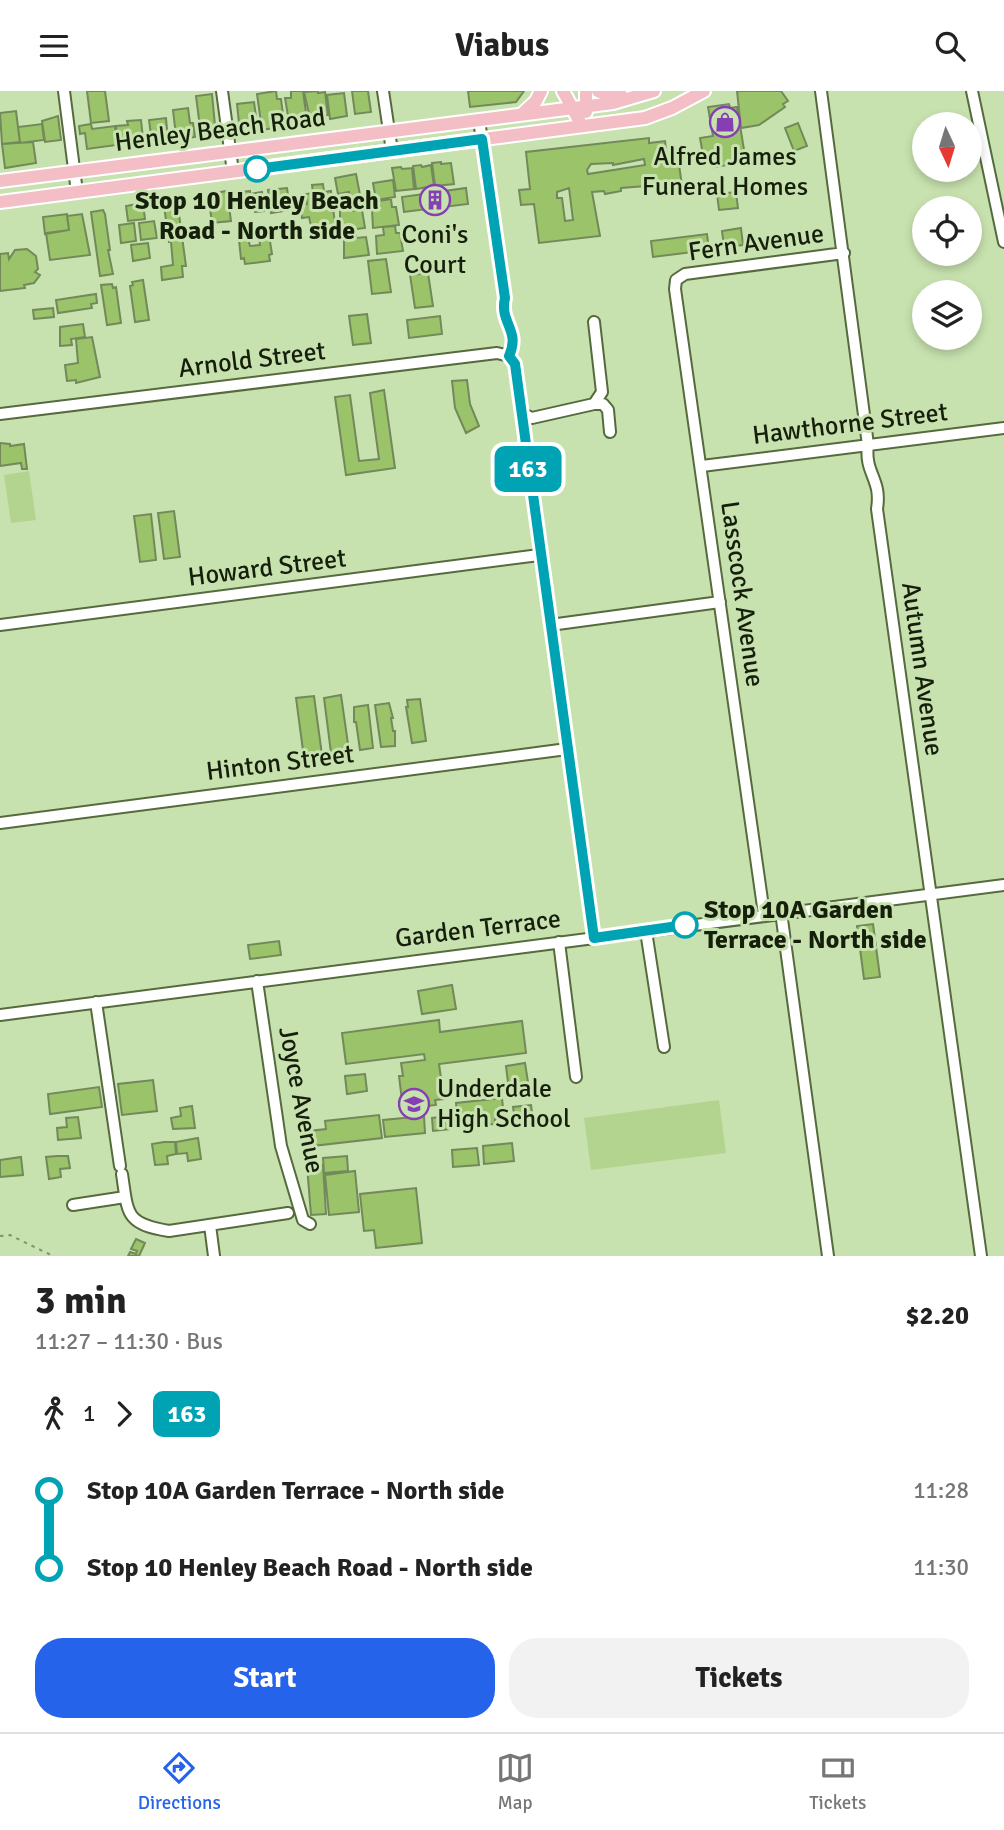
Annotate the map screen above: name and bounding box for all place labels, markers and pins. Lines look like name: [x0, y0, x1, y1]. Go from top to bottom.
shop icon: Alfred James Funeral Homes: [708, 105, 742, 139]
place label: Alfred James Funeral Homes: [642, 141, 808, 203]
marker: Stop 10 Henley Beach Road - North side: [244, 156, 270, 182]
building icon: Coni's Court: [418, 183, 452, 217]
place label: Stop 10 Henley Beach Road - North side: [135, 185, 379, 247]
place label: Coni's Court: [402, 219, 468, 281]
place label: Stop 10A Garden Terrace - North side: [704, 894, 927, 956]
marker: Stop 10A Garden Terrace - North side: [672, 912, 698, 938]
place label: Underdale High School: [437, 1073, 571, 1135]
school or university icon: Underdale High School: [397, 1087, 431, 1121]

